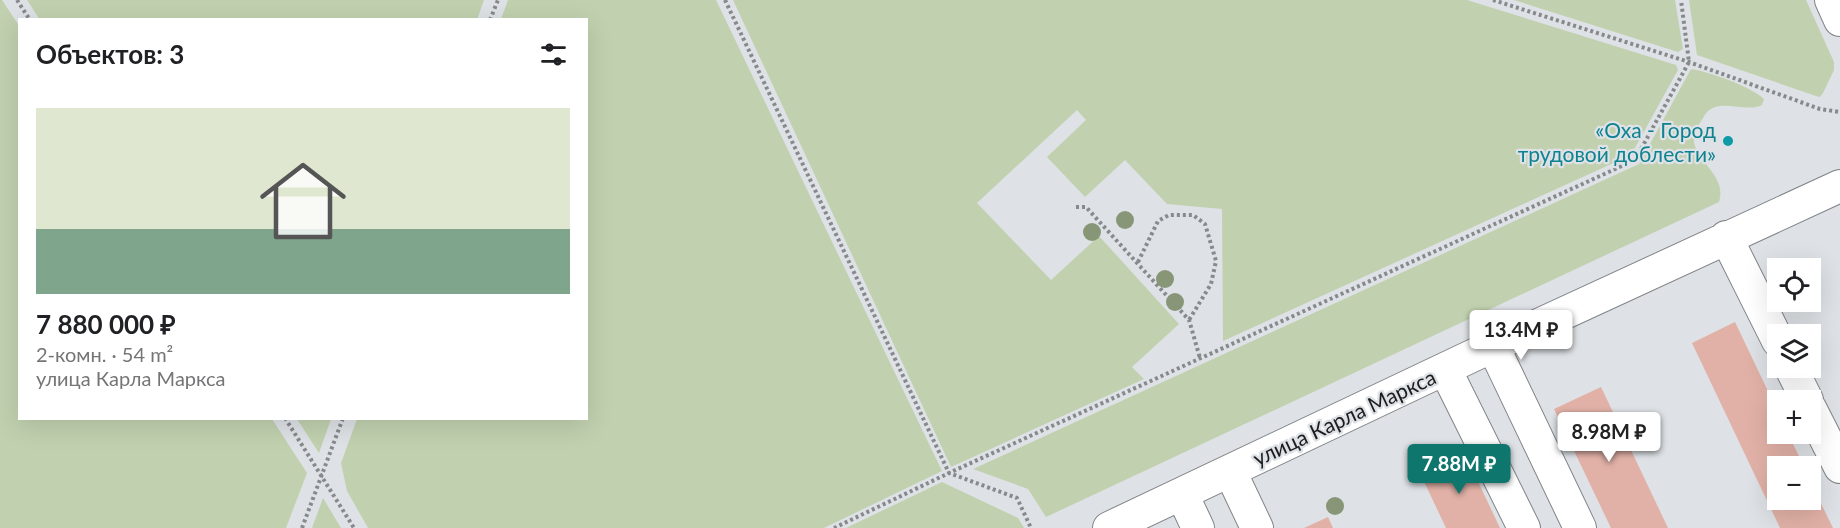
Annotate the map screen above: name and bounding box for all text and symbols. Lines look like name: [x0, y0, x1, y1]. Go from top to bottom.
text: Объектов: 3: [36, 38, 184, 70]
icon: filters: [537, 38, 570, 71]
place label: «Оха - Город трудовой доблести»: [1518, 117, 1716, 166]
marker: «Оха - Город трудовой доблести»: [1721, 134, 1735, 148]
icon: home: [249, 147, 357, 255]
map controls: [1767, 258, 1821, 510]
button: locate: [1767, 258, 1821, 312]
text: 7 880 000 ₽: [36, 308, 176, 340]
pin: 13.4M ₽: [1466, 310, 1576, 361]
text: 13.4M ₽: [1484, 317, 1558, 341]
button: layers: [1767, 324, 1821, 378]
text: 2-комн. · 54 m²: [36, 342, 173, 366]
street label: улица Карла Маркса: [1249, 364, 1439, 470]
text: улица Карла Маркса: [36, 366, 225, 390]
button: +: [1767, 390, 1821, 444]
pin: 8.98M ₽: [1554, 412, 1664, 463]
text: 8.98M ₽: [1572, 419, 1646, 443]
pin: 7.88M ₽: [1404, 444, 1514, 495]
text: 7.88M ₽: [1422, 451, 1496, 475]
button: −: [1767, 456, 1821, 510]

